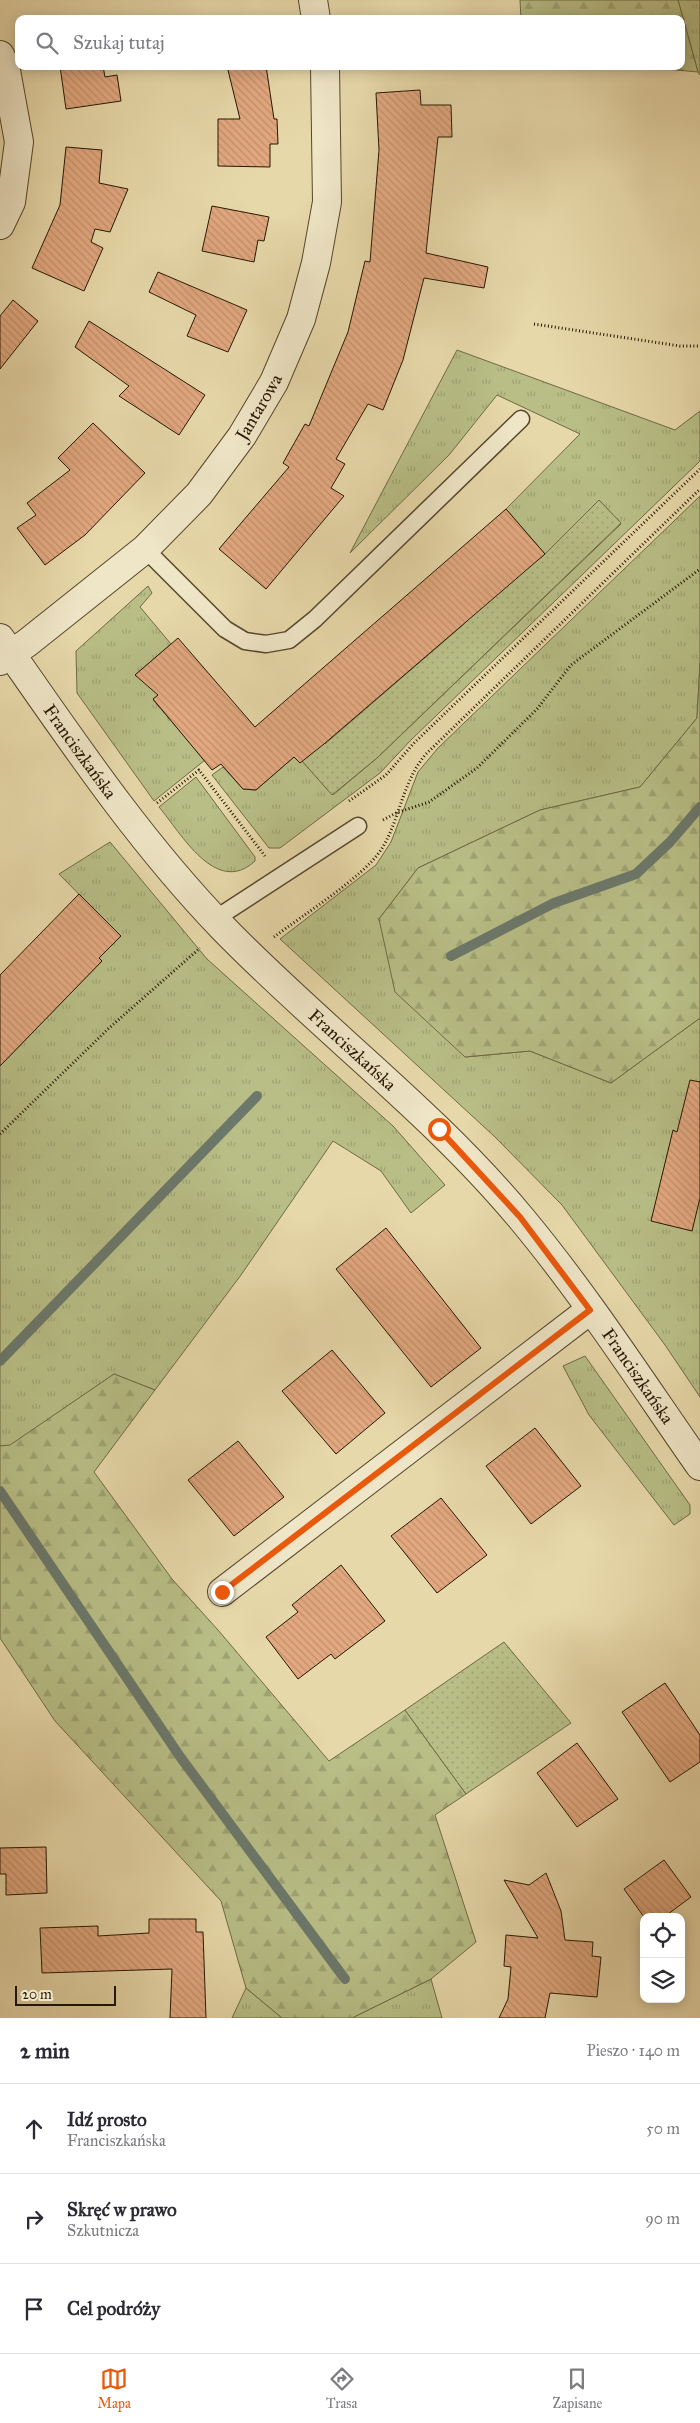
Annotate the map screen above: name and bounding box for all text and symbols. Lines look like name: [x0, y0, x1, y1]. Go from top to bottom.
search box: [15, 15, 685, 70]
icon: search: [33, 29, 61, 57]
text: Szukaj tutaj: [73, 31, 165, 54]
street label: Jantarowa: [230, 371, 287, 447]
street label: Franciszkańska: [39, 700, 122, 804]
street label: Franciszkańska: [304, 1004, 401, 1096]
route start: [428, 1118, 451, 1141]
street label: Franciszkańska: [597, 1324, 679, 1429]
route end: [211, 1581, 234, 1604]
map controls: [640, 1913, 685, 2003]
button: locate: [640, 1913, 685, 1958]
button: layers: [640, 1958, 685, 2003]
scale bar: [15, 1983, 116, 2006]
text: 20 m: [22, 1986, 52, 2003]
text: 2 min: [20, 2038, 70, 2064]
text: Pieszo · 140 m: [587, 2041, 680, 2060]
text: Idź prosto: [67, 2108, 147, 2131]
icon: ahead: [20, 2115, 48, 2143]
text: 50 m: [646, 2119, 680, 2138]
text: Franciszkańska: [67, 2131, 166, 2150]
text: Skręć w prawo: [67, 2198, 177, 2221]
icon: right: [20, 2205, 48, 2233]
text: 90 m: [645, 2209, 680, 2228]
text: Szkutnicza: [67, 2221, 139, 2240]
icon: arrive: [20, 2295, 48, 2323]
text: Cel podróży: [67, 2297, 160, 2320]
tab: Mapa: [98, 2365, 131, 2412]
tab: Trasa: [326, 2365, 357, 2412]
tab: Zapisane: [552, 2365, 602, 2412]

